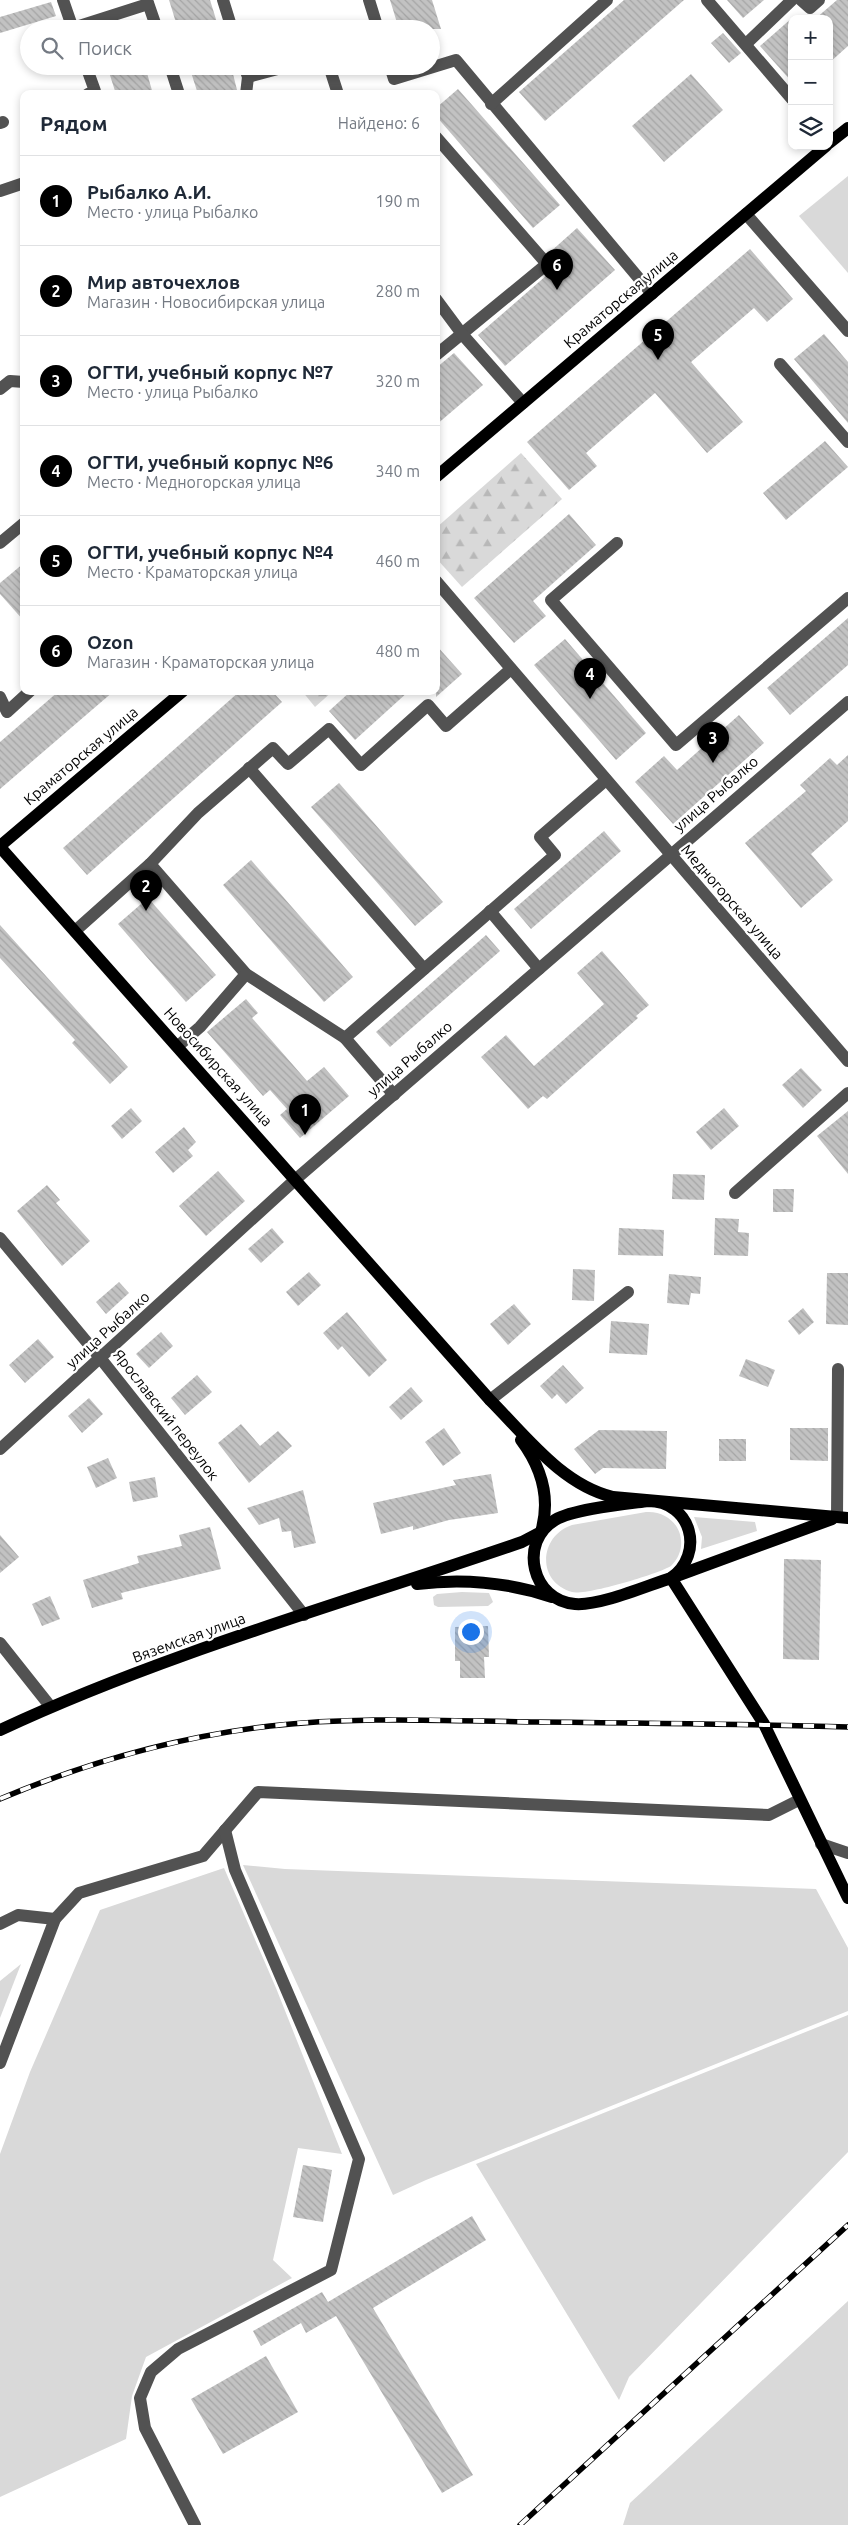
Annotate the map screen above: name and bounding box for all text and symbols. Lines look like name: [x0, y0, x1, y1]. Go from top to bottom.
map controls: [788, 15, 833, 150]
button: +: [788, 15, 833, 60]
search box: [20, 20, 440, 75]
icon: search: [38, 34, 66, 62]
text: Поиск: [78, 37, 132, 59]
button: −: [788, 60, 833, 105]
button: layers: [788, 105, 833, 150]
text: Рядом: [40, 111, 108, 135]
text: Найдено: 6: [338, 114, 420, 132]
text: Рыбалко А.И.: [87, 181, 211, 203]
text: 1: [51, 192, 61, 210]
text: 190 m: [375, 192, 420, 210]
text: Место · улица Рыбалко: [87, 203, 258, 221]
street label: Краматорская улица: [560, 246, 681, 351]
pin: 6: [541, 249, 573, 290]
text: Мир авточехлов: [87, 271, 240, 293]
text: 2: [51, 282, 61, 300]
text: 280 m: [375, 282, 420, 300]
text: Магазин · Новосибирская улица: [87, 293, 325, 311]
pin: 5: [642, 319, 674, 360]
text: ОГТИ, учебный корпус №7: [87, 361, 334, 383]
text: 3: [51, 372, 61, 390]
text: 320 m: [375, 372, 420, 390]
text: Место · улица Рыбалко: [87, 383, 258, 401]
text: ОГТИ, учебный корпус №6: [87, 451, 334, 473]
text: 4: [51, 462, 61, 480]
text: 340 m: [375, 462, 420, 480]
text: Место · Медногорская улица: [87, 473, 301, 491]
text: ОГТИ, учебный корпус №4: [87, 541, 334, 563]
text: 5: [51, 552, 61, 570]
text: 460 m: [375, 552, 420, 570]
text: Место · Краматорская улица: [87, 563, 298, 581]
text: Ozon: [87, 631, 134, 653]
text: 6: [51, 642, 61, 660]
text: 480 m: [375, 642, 420, 660]
text: Магазин · Краматорская улица: [87, 653, 315, 671]
pin: 4: [574, 658, 606, 699]
street label: Краматорская улица: [20, 703, 141, 808]
pin: 3: [697, 722, 729, 763]
street label: улица Рыбалко: [670, 752, 761, 835]
street label: Медногорская улица: [678, 841, 787, 962]
pin: 2: [130, 870, 162, 911]
street label: Новосибирская улица: [161, 1004, 276, 1129]
street label: улица Рыбалко: [364, 1017, 455, 1100]
pin: 1: [289, 1094, 321, 1135]
street label: улица Рыбалко: [63, 1288, 153, 1371]
street label: Ярославский переулок: [110, 1346, 223, 1484]
street label: Вяземская улица: [130, 1609, 248, 1666]
your location: [458, 1619, 484, 1645]

